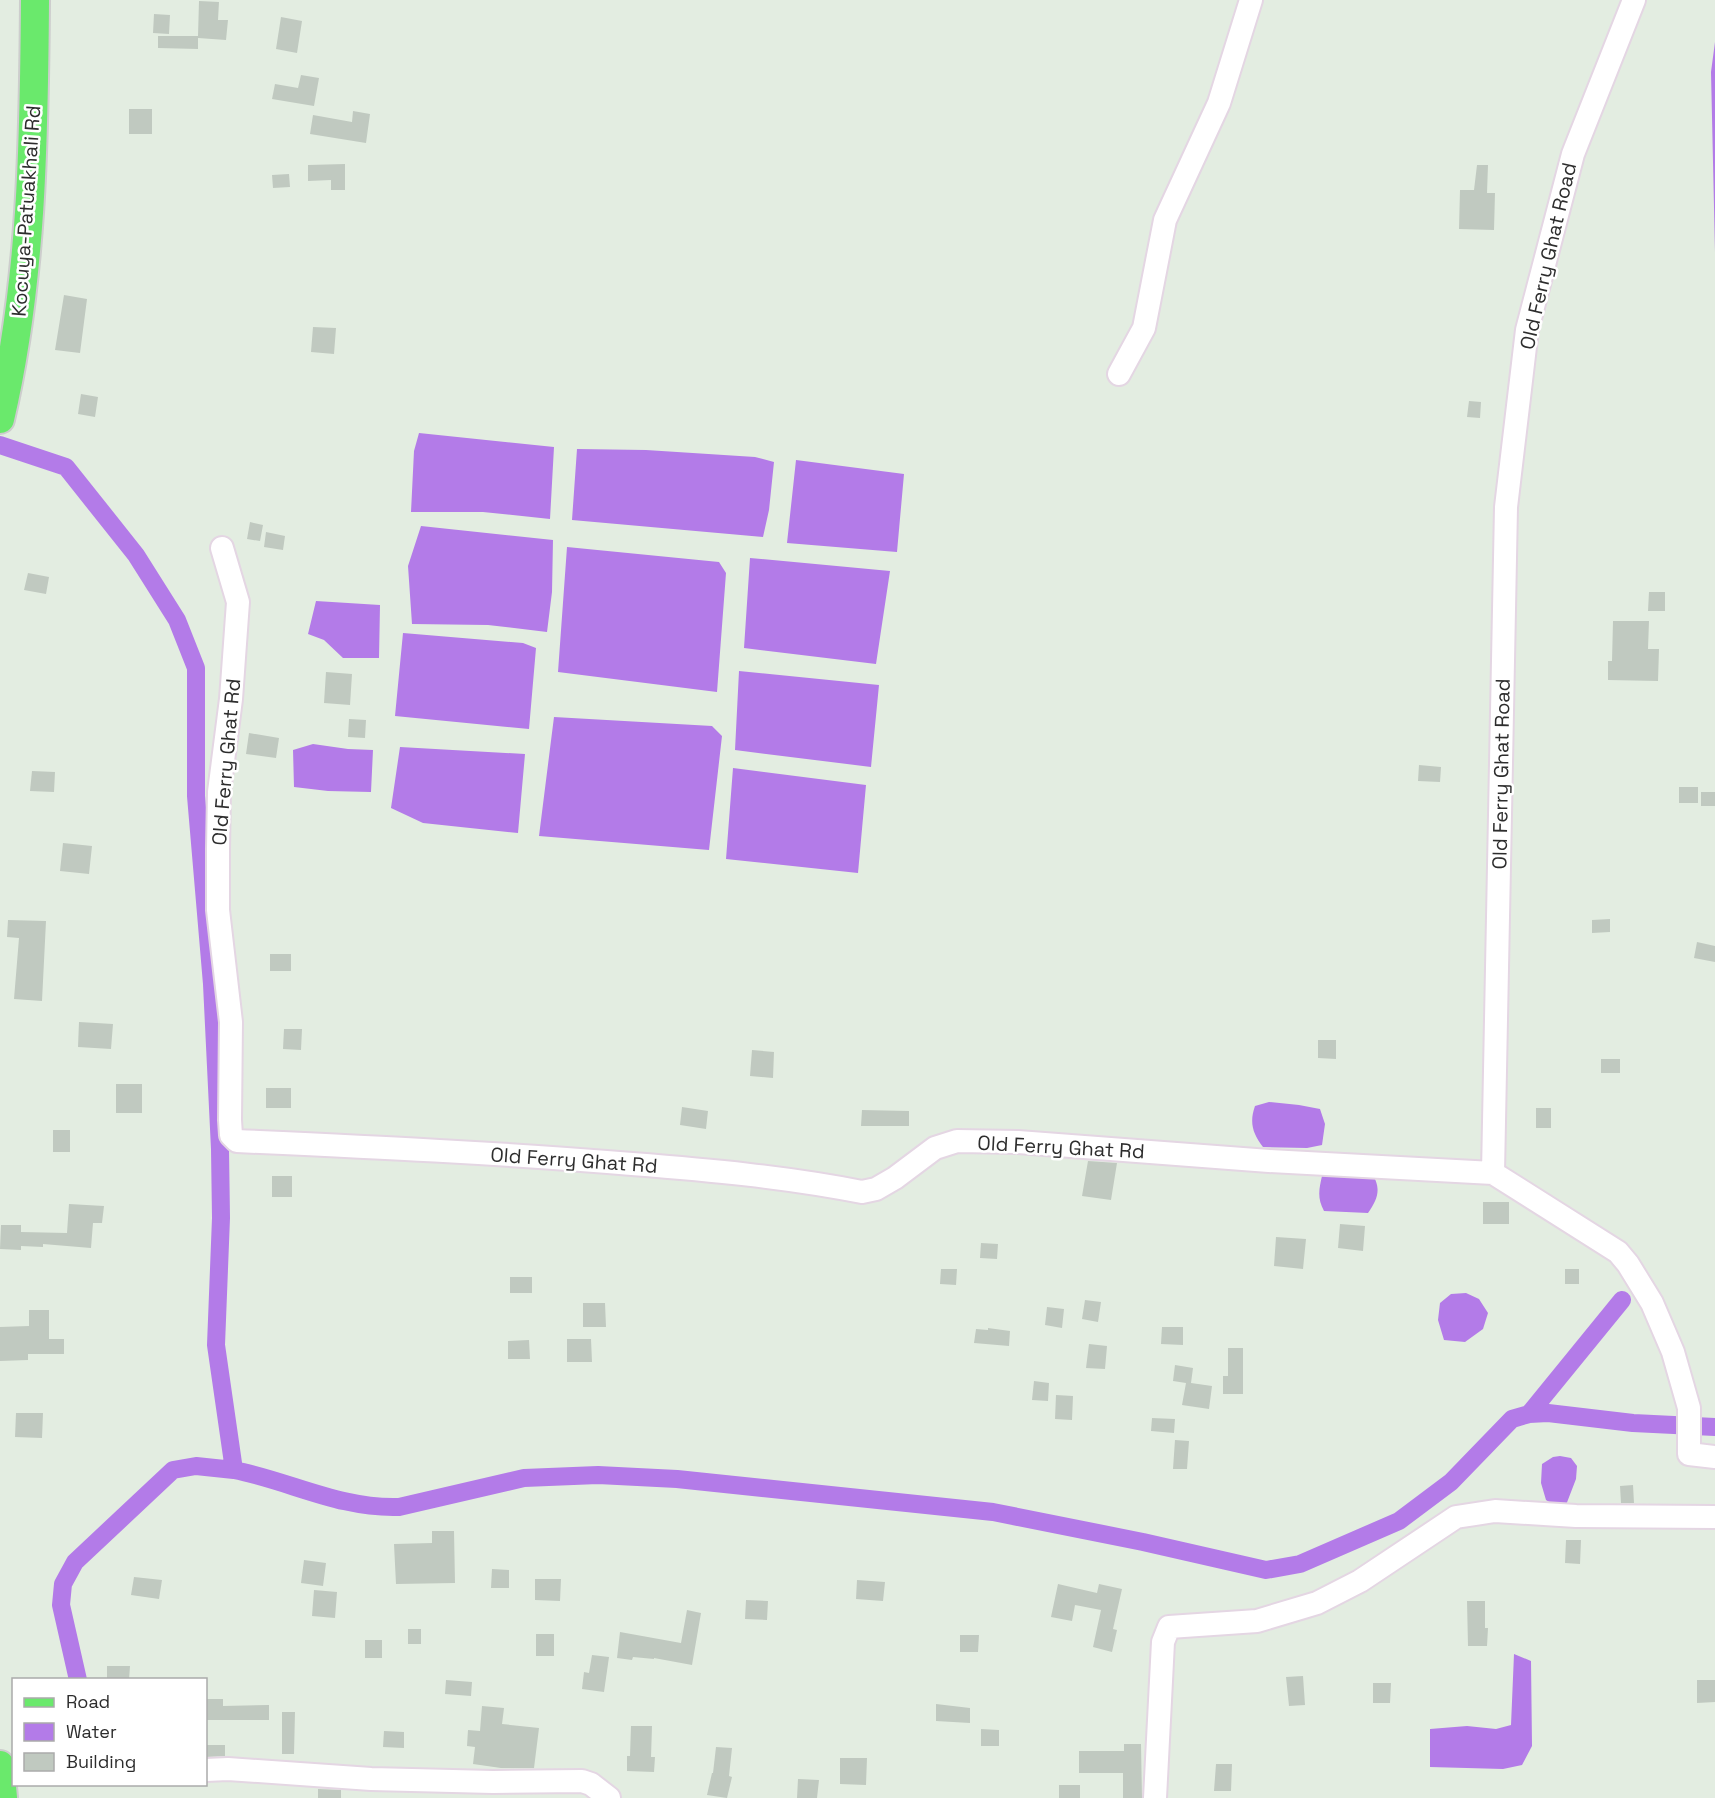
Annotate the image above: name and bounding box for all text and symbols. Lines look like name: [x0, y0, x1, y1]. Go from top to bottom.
street label: Kocuya-Patuakhali Rd: [6, 105, 46, 317]
street label: Old Ferry Ghat Road: [1514, 160, 1582, 352]
street label: Old Ferry Ghat Rd: [206, 677, 246, 847]
street label: Old Ferry Ghat Road: [1486, 678, 1516, 870]
street label: Old Ferry Ghat Rd: [977, 1130, 1145, 1164]
street label: Old Ferry Ghat Rd: [490, 1141, 658, 1179]
legend: [12, 1678, 207, 1786]
text: Road: [66, 1690, 110, 1713]
text: Water: [66, 1720, 117, 1743]
text: Building: [66, 1750, 136, 1773]

